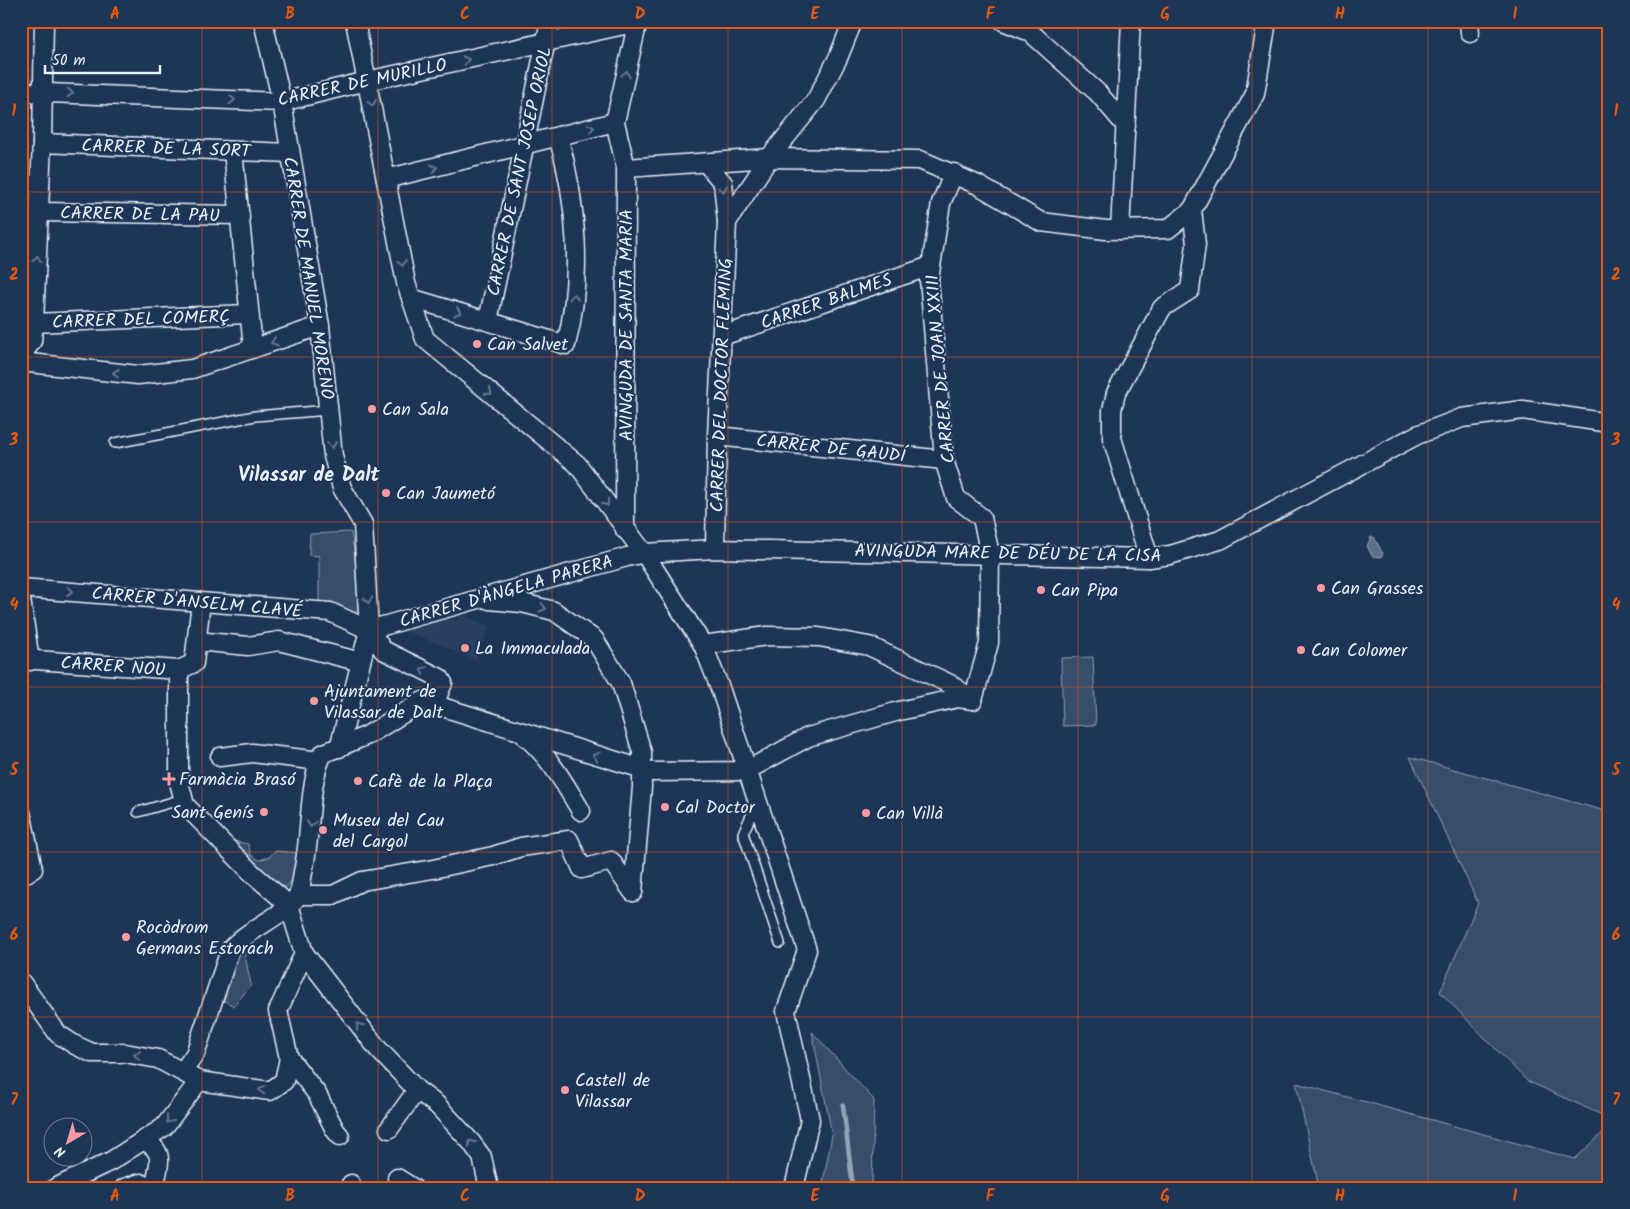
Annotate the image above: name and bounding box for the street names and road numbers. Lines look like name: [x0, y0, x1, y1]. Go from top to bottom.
street label: CARRER DE SANT JOSEP ORIOL: [480, 44, 561, 299]
street label: CARRER DE MURILLO: [275, 51, 450, 116]
street label: CARRER DE LA SORT: [81, 132, 252, 167]
street label: CARRER DE MANUEL MORENO: [274, 155, 341, 402]
street label: CARRER DE LA PAU: [60, 200, 220, 231]
street label: AVINGUDA DE SANTA MARIA: [613, 209, 642, 441]
street label: CARRER DEL DOCTOR FLEMING: [704, 257, 741, 513]
street label: CARRER BALMES: [757, 266, 897, 339]
street label: CARRER DE JOAN XXIII: [919, 273, 964, 464]
street label: CARRER DEL COMERÇ: [52, 303, 231, 338]
street label: CARRER DE GAUDÍ: [755, 427, 909, 472]
street label: AVINGUDA MARE DE DÉU DE LA CISA: [854, 537, 1162, 572]
street label: CARRER D'ÀNGELA PARERA: [396, 548, 617, 637]
street label: CARRER D'ANSELM CLAVÉ: [90, 580, 304, 627]
street label: CARRER NOU: [60, 649, 167, 686]

